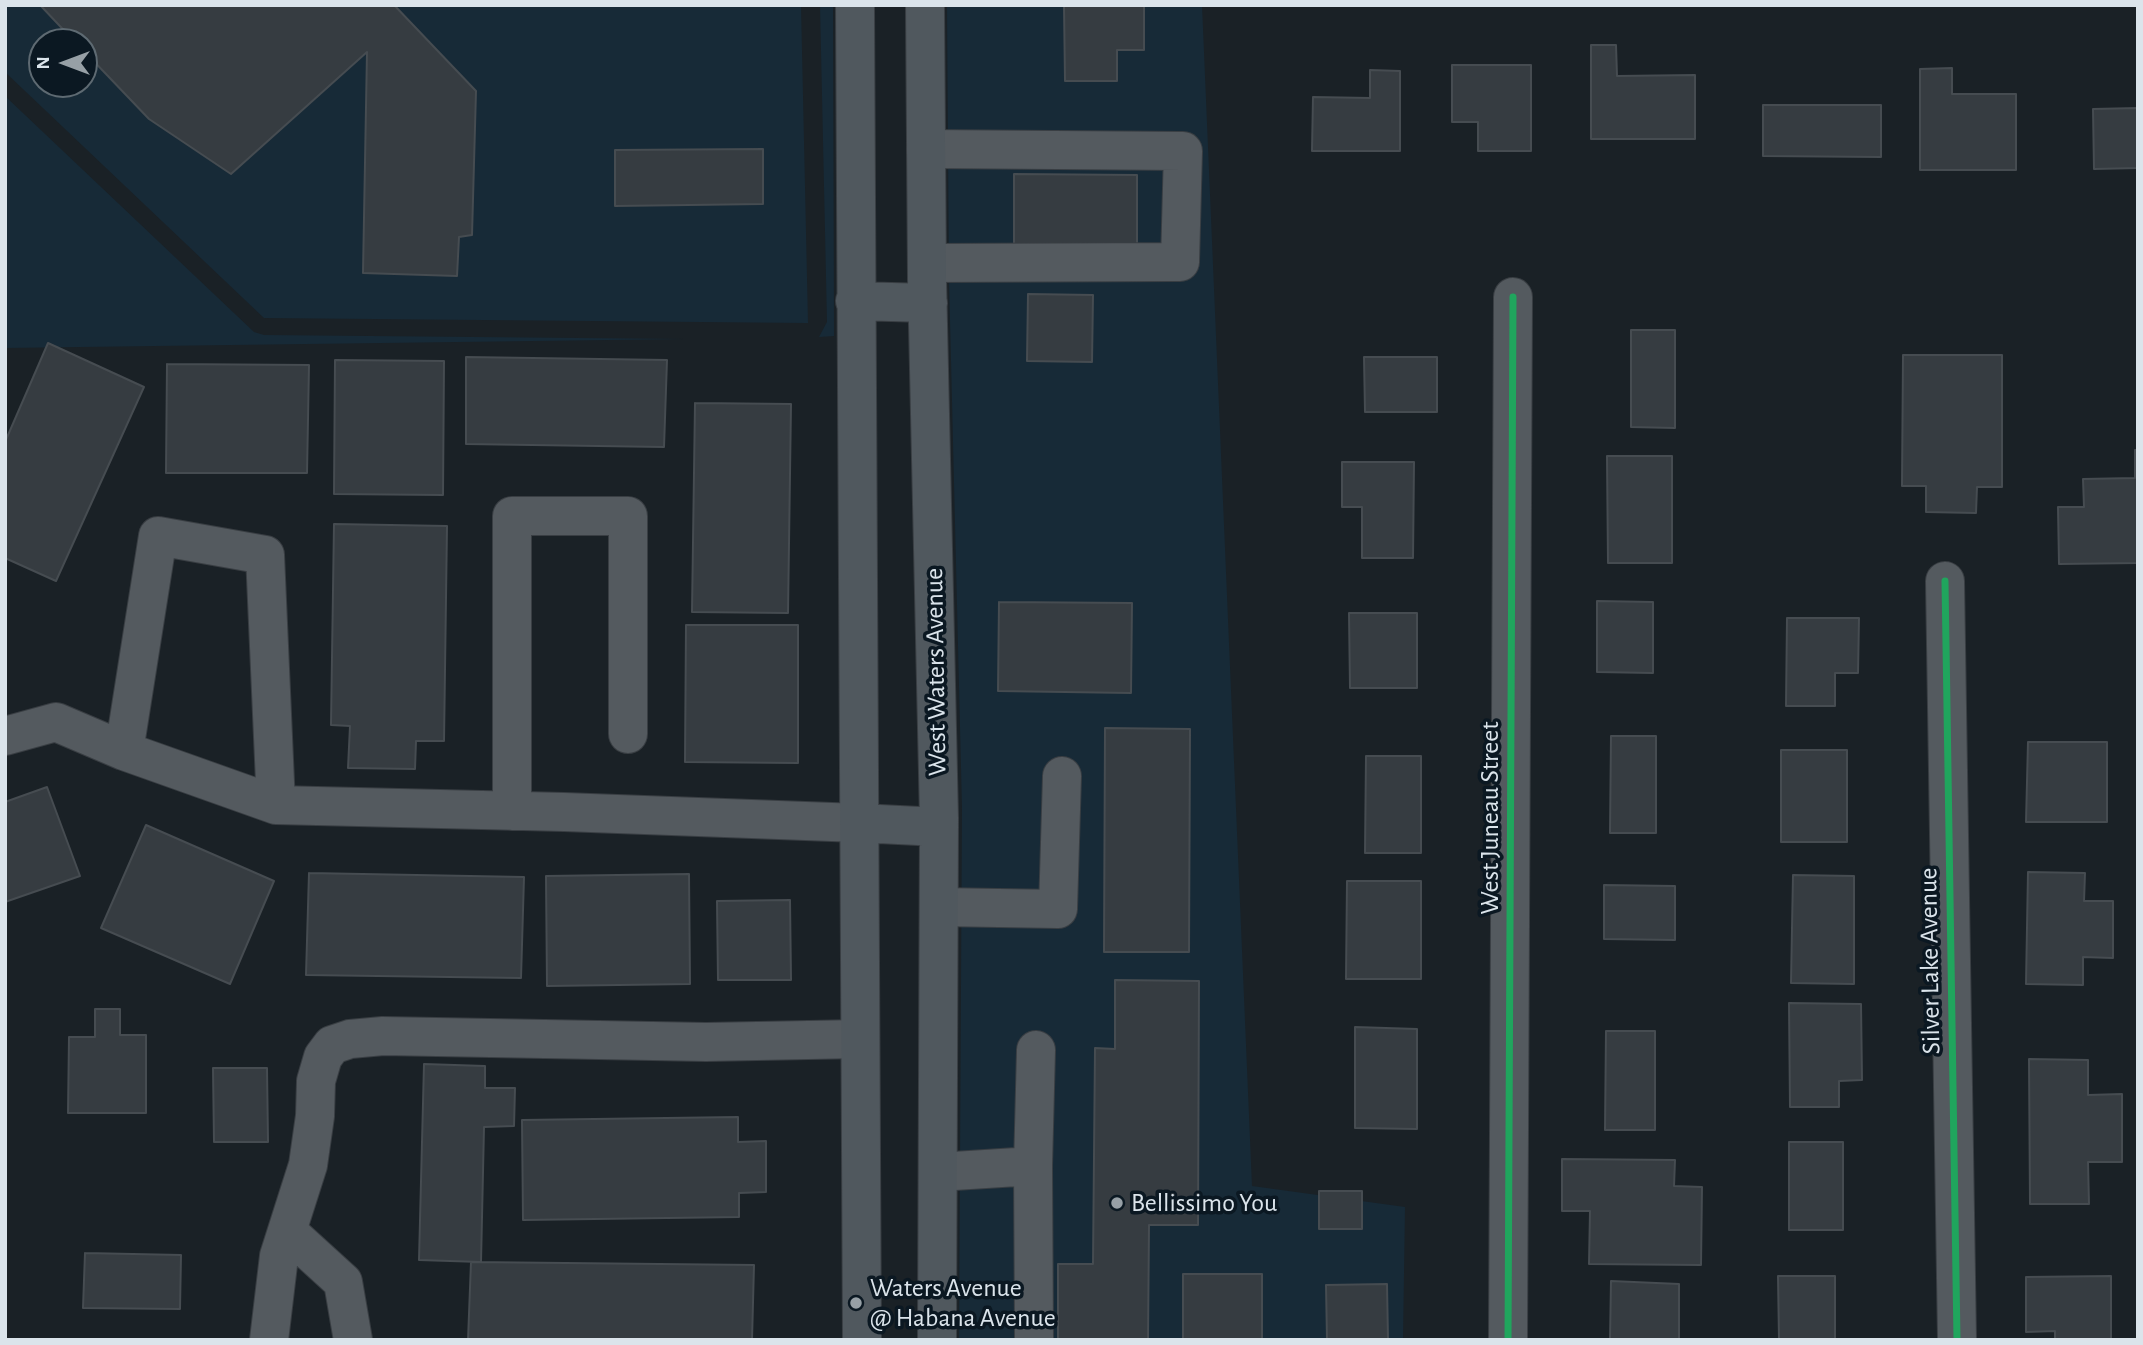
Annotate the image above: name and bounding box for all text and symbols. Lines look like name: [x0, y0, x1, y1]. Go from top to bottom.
north arrow: [28, 28, 98, 98]
text: N: [34, 56, 53, 70]
street label: West Waters Avenue: [919, 568, 953, 776]
street label: West Juneau Street: [1474, 721, 1506, 915]
street label: Silver Lake Avenue: [1913, 867, 1947, 1055]
place label: Bellissimo You: [1131, 1187, 1277, 1219]
marker: Bellissimo You: [1109, 1195, 1125, 1211]
place label: Waters Avenue @ Habana Avenue: [870, 1272, 1056, 1334]
marker: Waters Avenue @ Habana Avenue: [848, 1295, 864, 1311]

